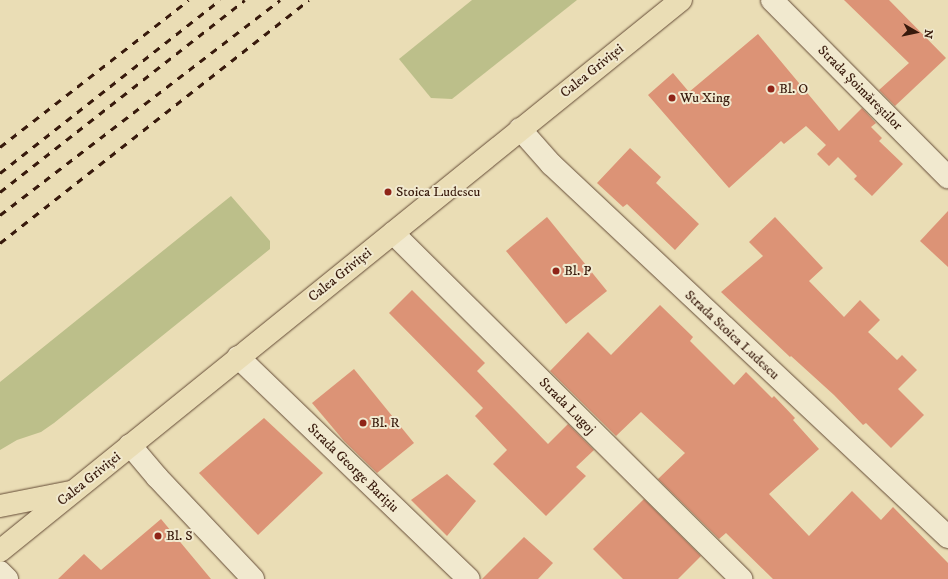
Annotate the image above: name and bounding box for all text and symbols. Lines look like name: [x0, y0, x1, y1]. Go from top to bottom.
north arrow: [896, 12, 936, 52]
text: N: [920, 28, 935, 39]
street label: Calea Griviței: [557, 40, 627, 102]
street label: Strada Șoimăreștilor: [814, 42, 906, 134]
place label: Bl. O: [779, 81, 808, 97]
marker: Bl. O: [766, 84, 776, 94]
place label: Wu Xing: [680, 90, 730, 106]
marker: Wu Xing: [667, 93, 677, 103]
place label: Stoica Ludescu: [396, 184, 480, 200]
marker: Stoica Ludescu: [383, 187, 393, 197]
street label: Calea Griviței: [305, 244, 375, 306]
place label: Bl. P: [564, 263, 591, 279]
marker: Bl. P: [551, 266, 561, 276]
street label: Strada Stoica Ludescu: [681, 287, 783, 383]
street label: Strada Lugoj: [535, 374, 599, 438]
place label: Bl. R: [371, 415, 400, 431]
marker: Bl. R: [358, 418, 368, 428]
street label: Strada George Barițiu: [304, 420, 402, 516]
street label: Calea Griviței: [54, 448, 124, 510]
place label: Bl. S: [166, 528, 193, 544]
marker: Bl. S: [153, 531, 163, 541]

